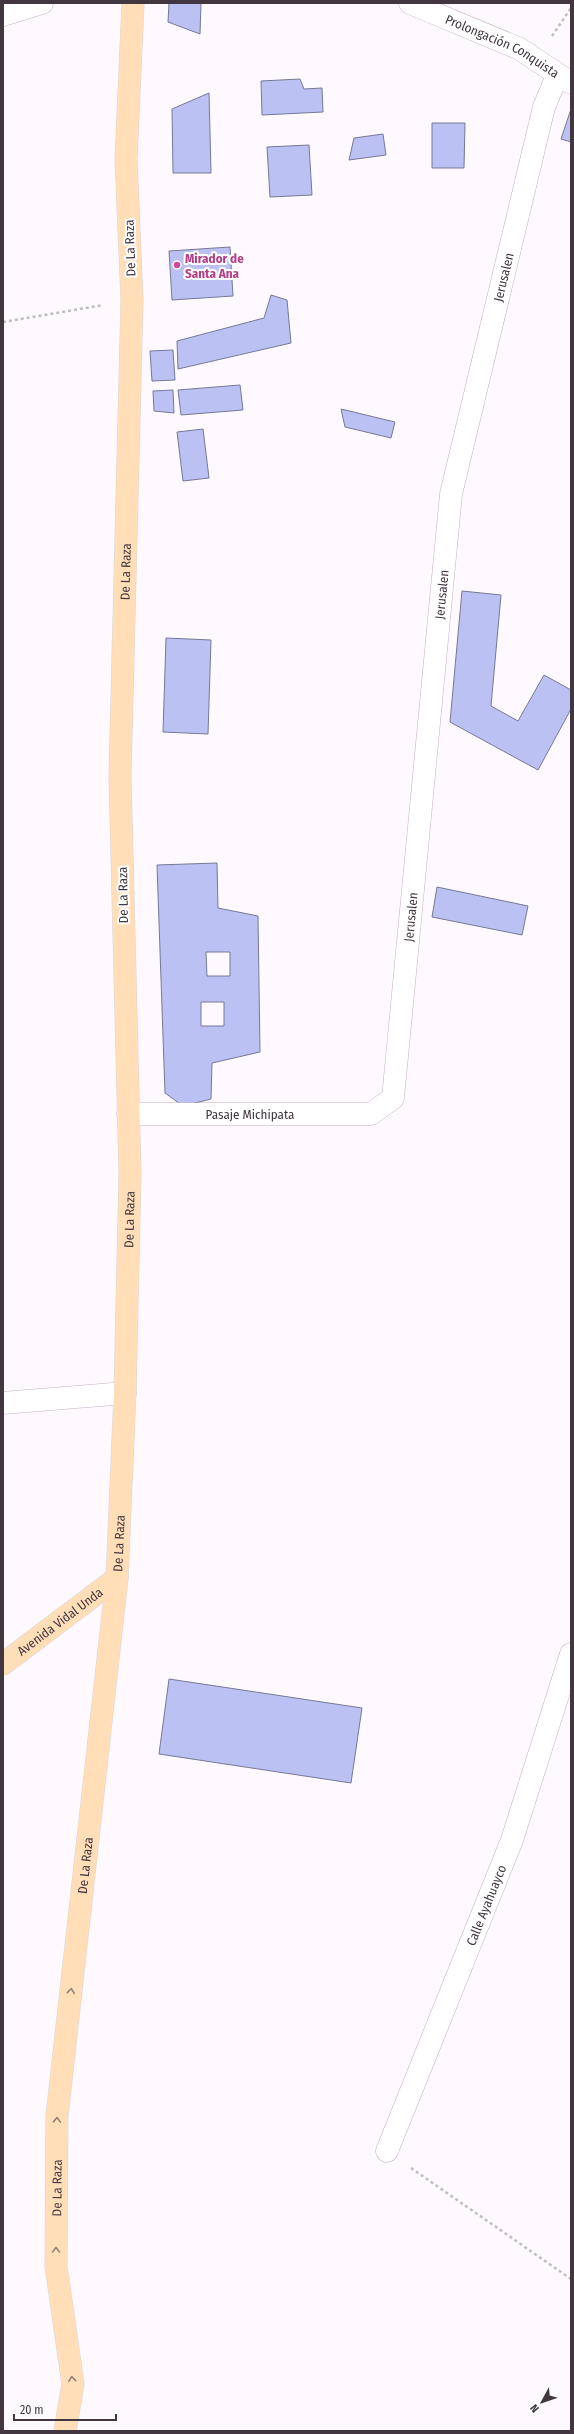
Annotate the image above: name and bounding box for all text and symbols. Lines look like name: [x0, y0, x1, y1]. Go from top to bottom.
street label: Prolongación Conquista: [443, 11, 562, 81]
street label: De La Raza: [122, 219, 138, 277]
place label: Mirador de Santa Ana: [185, 251, 244, 281]
street label: Jerusalen: [490, 251, 516, 303]
marker: Mirador de Santa Ana: [172, 260, 182, 270]
street label: De La Raza: [117, 543, 133, 600]
street label: Jerusalen: [432, 569, 451, 620]
street label: De La Raza: [115, 866, 131, 924]
street label: Jerusalen: [401, 892, 420, 943]
street label: Pasaje Michipata: [206, 1107, 294, 1122]
street label: De La Raza: [121, 1191, 137, 1248]
street label: De La Raza: [110, 1515, 127, 1572]
street label: Avenida Vidal Unda: [14, 1584, 105, 1658]
street label: De La Raza: [74, 1836, 96, 1895]
street label: Calle Ayahuayco: [463, 1862, 509, 1948]
one-way arrow: [66, 1987, 75, 1994]
one-way arrow: [53, 2117, 61, 2123]
street label: De La Raza: [49, 2159, 64, 2216]
one-way arrow: [52, 2247, 60, 2253]
one-way arrow: [67, 2376, 76, 2382]
north arrow: [522, 2382, 562, 2422]
scale bar: [14, 2396, 116, 2422]
text: N: [528, 2401, 542, 2415]
text: 20 m: [20, 2403, 44, 2417]

